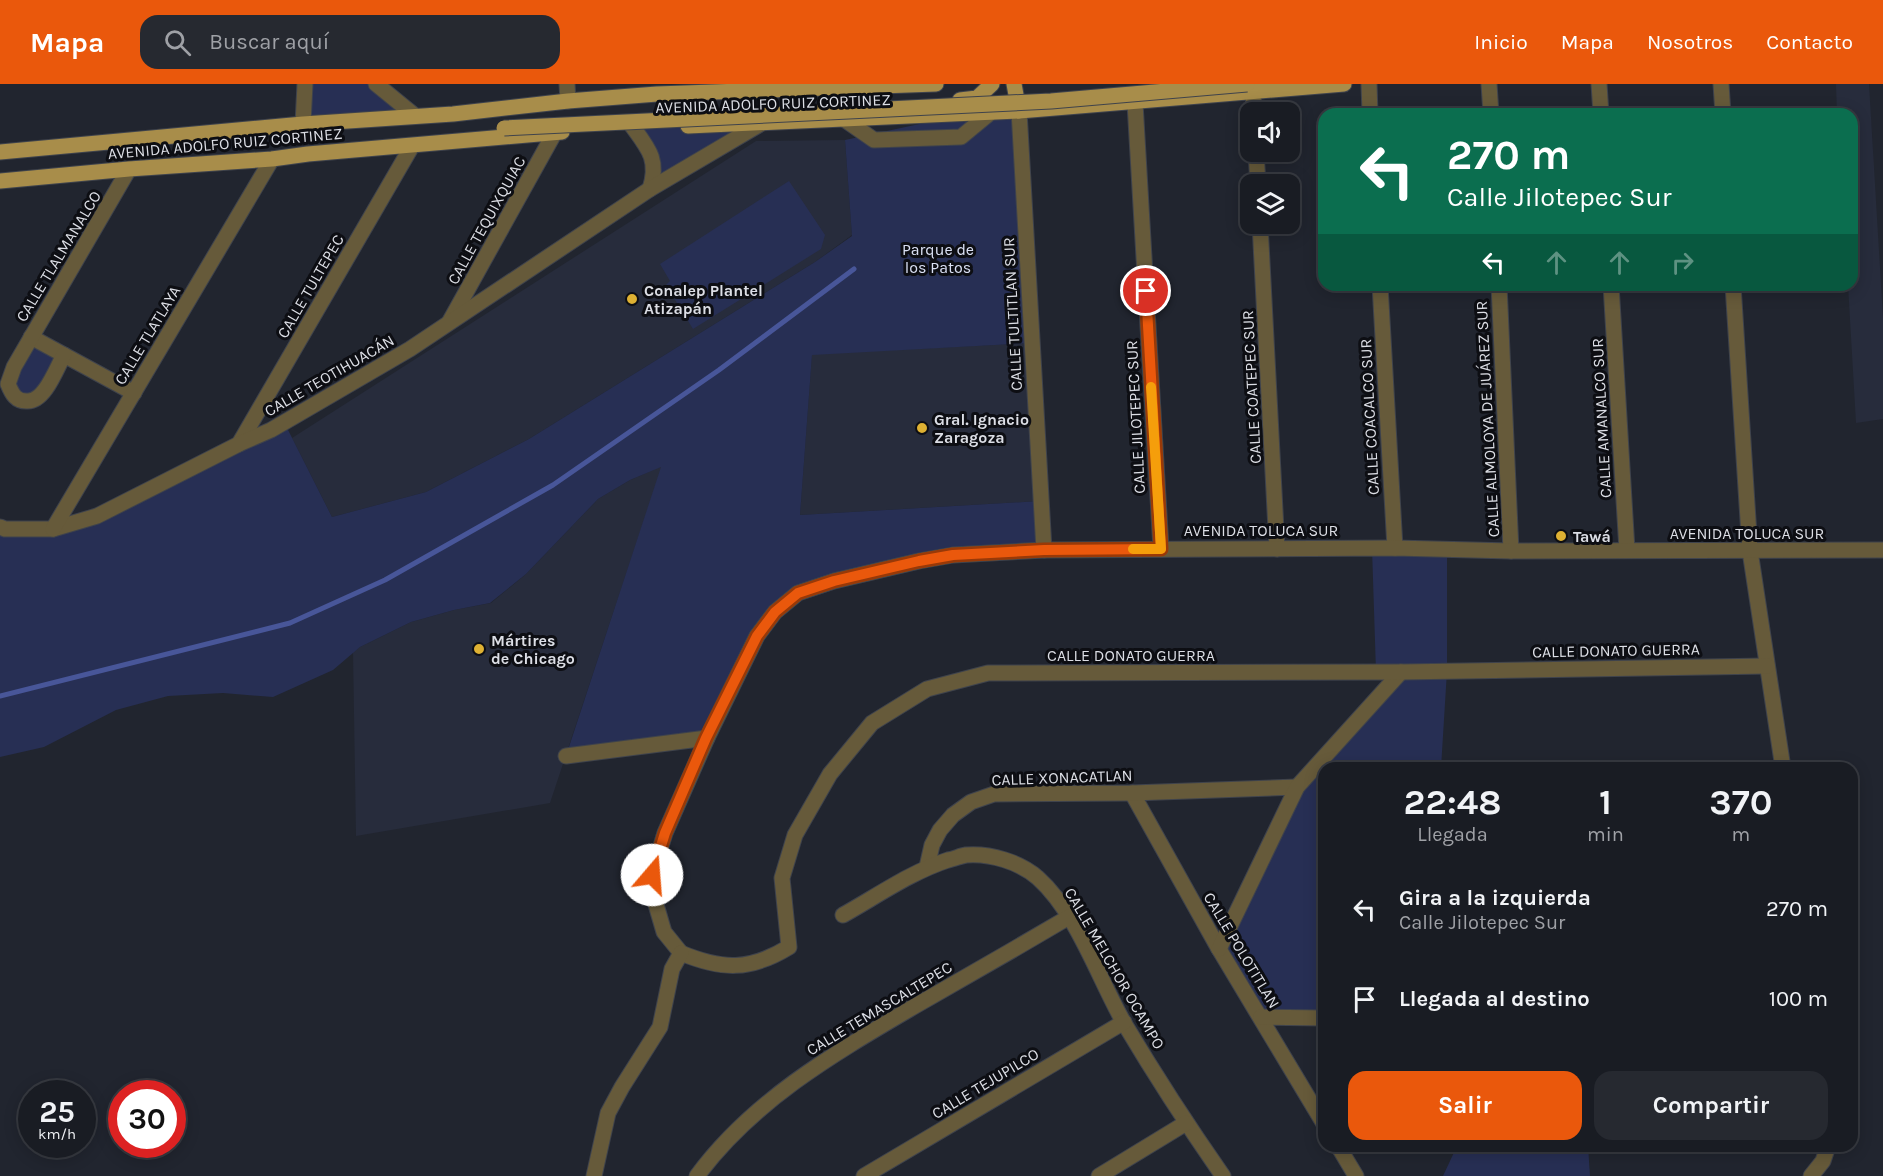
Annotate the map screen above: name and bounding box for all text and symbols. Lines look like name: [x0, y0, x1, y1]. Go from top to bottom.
search box: [140, 15, 560, 69]
text: Mapa: [30, 26, 104, 59]
icon: search: [161, 26, 194, 59]
text: Buscar aquí: [209, 29, 329, 55]
text: Inicio: [1474, 30, 1528, 54]
text: Mapa: [1561, 30, 1614, 54]
text: Nosotros: [1647, 30, 1733, 54]
text: Contacto: [1766, 30, 1853, 54]
street label: AVENIDA ADOLFO RUIZ CORTINEZ: [655, 90, 891, 117]
map controls: [1240, 102, 1300, 234]
button: sound: [1240, 102, 1300, 162]
street label: AVENIDA ADOLFO RUIZ CORTINEZ: [107, 124, 343, 163]
text: 270 m: [1447, 130, 1570, 180]
icon: left: [1348, 132, 1426, 210]
street label: CALLE TEQUIXQUIAC: [443, 153, 530, 288]
button: layers: [1240, 174, 1300, 234]
text: Calle Jilotepec Sur: [1447, 181, 1672, 213]
street label: CALLE TLALMANALCO: [12, 187, 105, 325]
street label: CALLE TULTEPEC: [273, 231, 348, 341]
street label: CALLE TULTITLAN SUR: [999, 237, 1026, 391]
park label: Parque de los Patos: [902, 240, 974, 277]
icon: left: [1477, 246, 1510, 279]
icon: ahead: [1540, 246, 1573, 279]
icon: ahead: [1603, 246, 1636, 279]
icon: right: [1666, 246, 1699, 279]
pin: [1120, 265, 1171, 316]
icon: arrive: [1129, 274, 1162, 307]
place label: Conalep Plantel Atizapán: [644, 281, 763, 318]
street label: CALLE TLATLAYA: [110, 282, 184, 388]
marker: Conalep Plantel Atizapán: [625, 292, 639, 306]
street label: CALLE ALMOLOYA DE JUÁREZ SUR: [1472, 300, 1503, 538]
street label: CALLE COATEPEC SUR: [1238, 310, 1265, 464]
street label: CALLE TEOTIHUACÁN: [261, 330, 398, 420]
street label: CALLE COACALCO SUR: [1356, 338, 1383, 496]
street label: CALLE AMANALCO SUR: [1588, 338, 1615, 498]
street label: CALLE JILOTEPEC SUR: [1122, 340, 1149, 494]
place label: Gral. Ignacio Zaragoza: [934, 410, 1029, 447]
marker: Gral. Ignacio Zaragoza: [915, 421, 929, 435]
street label: AVENIDA TOLUCA SUR: [1184, 521, 1338, 540]
street label: AVENIDA TOLUCA SUR: [1670, 524, 1824, 543]
place label: Tawá: [1573, 527, 1611, 546]
marker: Tawá: [1554, 529, 1568, 543]
place label: Mártires de Chicago: [491, 631, 575, 668]
street label: CALLE DONATO GUERRA: [1532, 640, 1700, 661]
marker: Mártires de Chicago: [472, 642, 486, 656]
street label: CALLE DONATO GUERRA: [1047, 646, 1215, 665]
street label: CALLE XONACATLAN: [991, 766, 1133, 789]
text: 22:48: [1404, 781, 1502, 823]
text: 1: [1599, 781, 1612, 823]
text: 370: [1709, 781, 1772, 823]
text: Llegada: [1417, 823, 1488, 846]
text: min: [1587, 823, 1624, 846]
text: m: [1732, 823, 1750, 846]
position arrow: [620, 843, 684, 907]
street label: CALLE MELCHOR OCAMPO: [1061, 884, 1169, 1052]
text: Gira a la izquierda: [1399, 885, 1591, 911]
street label: CALLE POLOTITLAN: [1199, 889, 1284, 1012]
icon: left: [1348, 893, 1381, 926]
text: 270 m: [1766, 896, 1828, 922]
text: Calle Jilotepec Sur: [1399, 911, 1565, 934]
street label: CALLE TEMASCALTEPEC: [803, 957, 956, 1059]
icon: arrive: [1348, 983, 1381, 1016]
text: Llegada al destino: [1399, 986, 1590, 1012]
text: 100 m: [1769, 986, 1828, 1012]
street label: CALLE TEJUPILCO: [928, 1044, 1042, 1123]
button: Salir: [1348, 1071, 1582, 1140]
button: Compartir: [1594, 1071, 1828, 1140]
speed limit sign: 30: [108, 1080, 186, 1158]
text: 25: [39, 1094, 75, 1130]
text: km/h: [38, 1125, 76, 1143]

